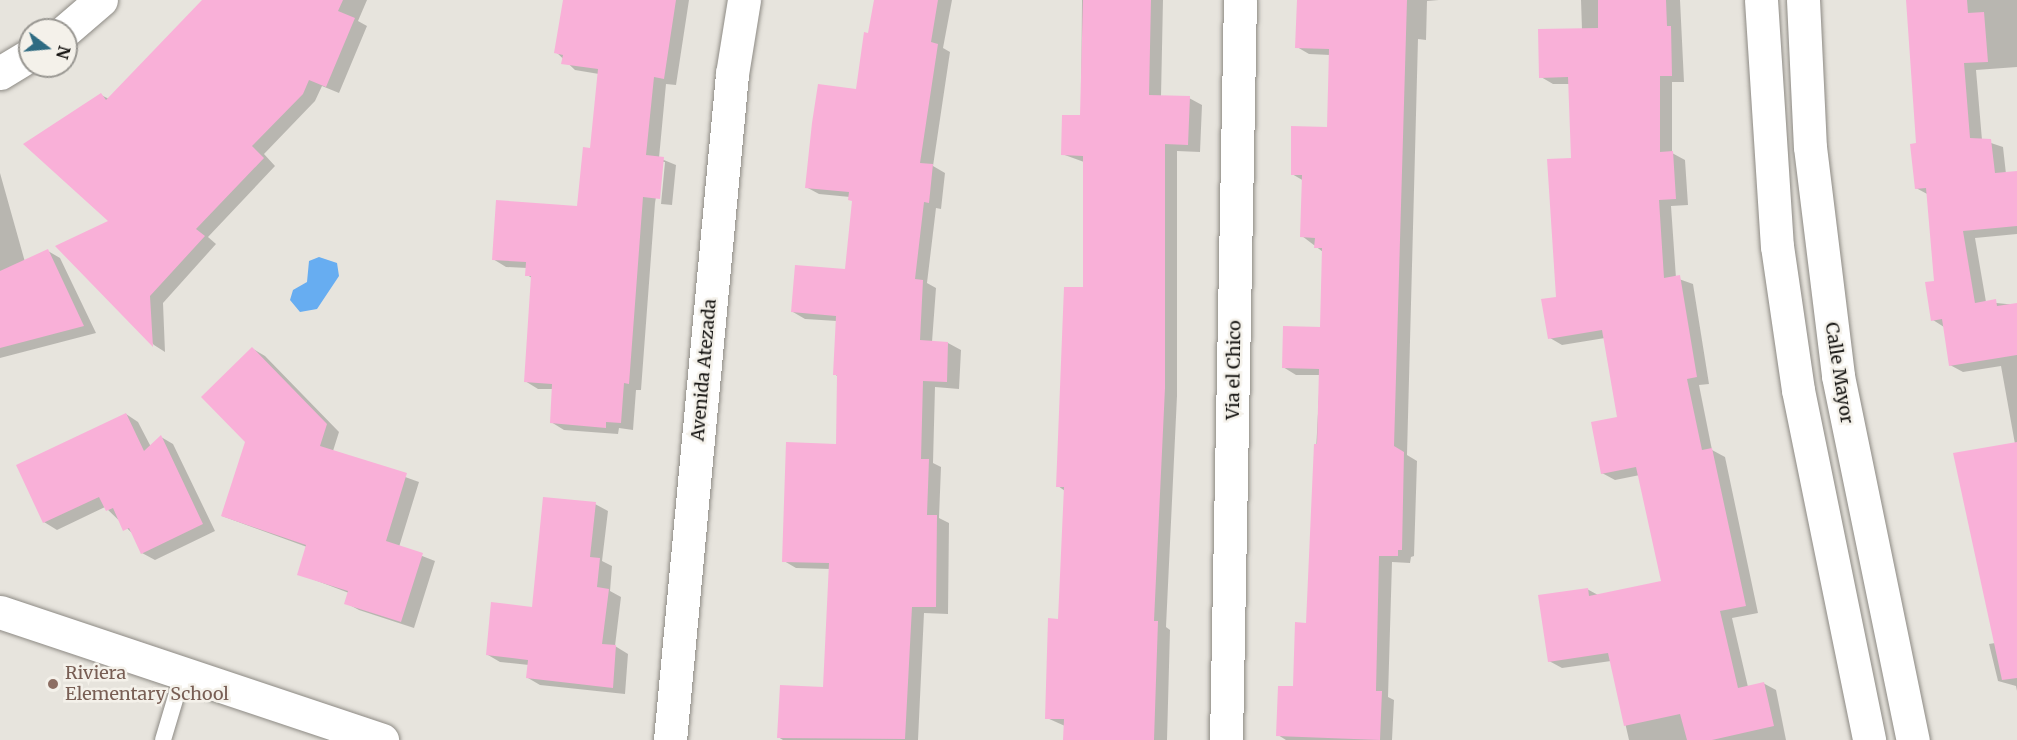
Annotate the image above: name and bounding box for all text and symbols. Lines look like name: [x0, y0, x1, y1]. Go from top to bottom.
north arrow: [18, 18, 78, 78]
text: N: [52, 44, 75, 61]
street label: Avenida Atezada: [687, 298, 721, 442]
street label: Via el Chico: [1222, 320, 1246, 420]
street label: Calle Mayor: [1820, 321, 1858, 425]
place label: Riviera Elementary School: [65, 663, 229, 706]
marker: Riviera Elementary School: [46, 677, 60, 691]

